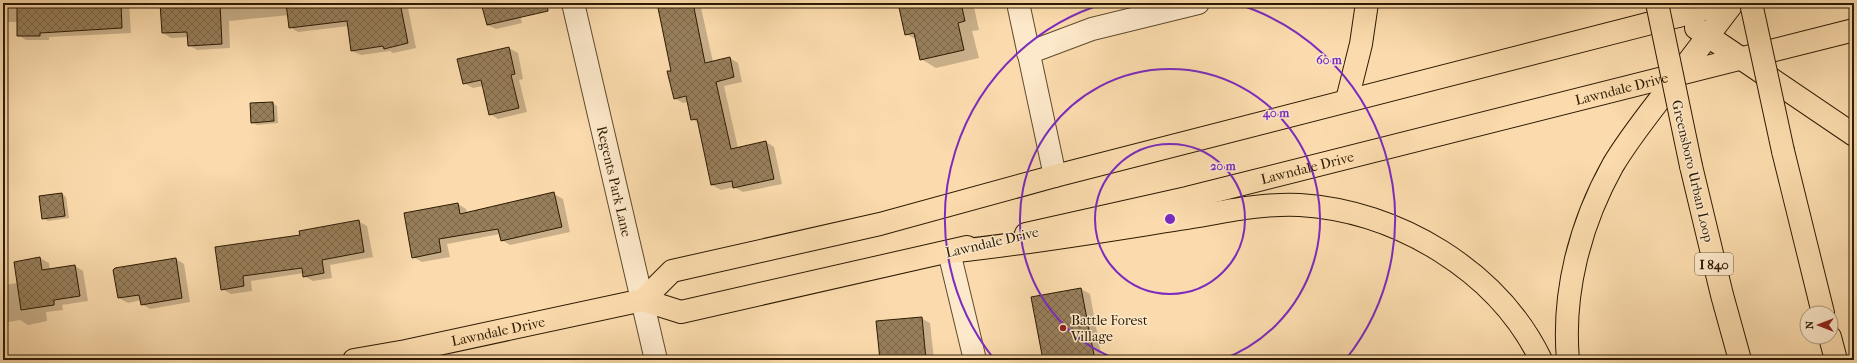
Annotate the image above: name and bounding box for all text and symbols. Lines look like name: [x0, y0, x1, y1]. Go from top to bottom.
text: 60 m: [1316, 53, 1343, 67]
street label: Lawndale Drive: [1573, 69, 1670, 109]
street label: Greensboro Urban Loop: [1668, 98, 1717, 244]
text: 40 m: [1262, 106, 1290, 121]
street label: Regents Park Lane: [593, 124, 635, 239]
street label: Lawndale Drive: [1259, 148, 1356, 188]
text: 20 m: [1210, 159, 1237, 173]
centre of rings: [1163, 212, 1177, 226]
street label: Lawndale Drive: [944, 223, 1040, 261]
road number: I 840: [1695, 253, 1733, 275]
north arrow: [1799, 305, 1839, 345]
place label: Battle Forest Village: [1070, 312, 1148, 345]
street label: Lawndale Drive: [450, 313, 547, 350]
text: N: [1803, 320, 1816, 329]
marker: Battle Forest Village: [1058, 323, 1068, 333]

